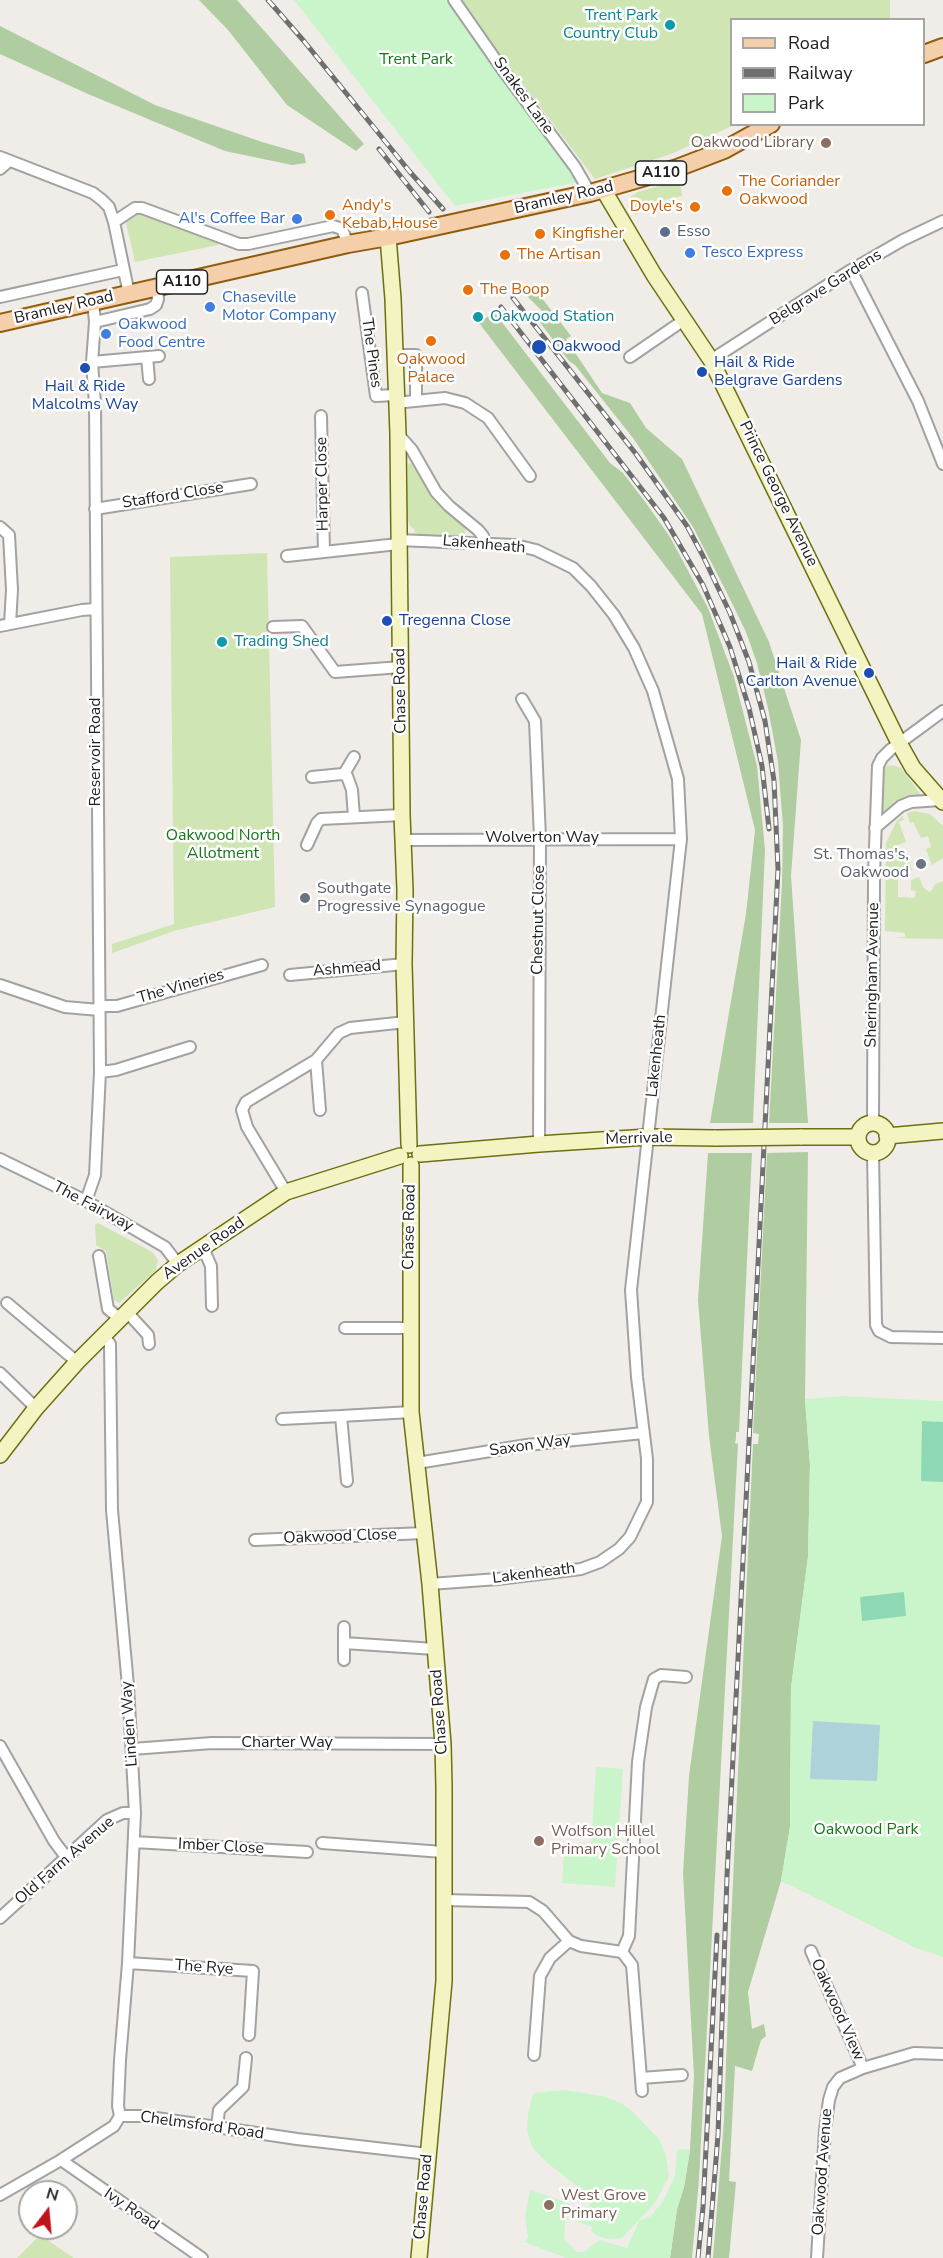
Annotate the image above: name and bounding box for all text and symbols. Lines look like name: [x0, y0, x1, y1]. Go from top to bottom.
place label: Trent Park Country Club: [563, 6, 658, 44]
marker: Trent Park Country Club: [663, 18, 677, 32]
legend: [730, 18, 925, 126]
text: Road: [788, 31, 830, 55]
park label: Trent Park: [379, 50, 453, 70]
street label: Snakes Lane: [489, 54, 557, 138]
text: Railway: [788, 61, 853, 85]
text: Park: [788, 91, 824, 115]
place label: Oakwood Library: [691, 133, 814, 153]
marker: Oakwood Library: [819, 136, 833, 150]
road number: A110: [636, 161, 686, 185]
place label: The Coriander Oakwood: [739, 172, 840, 210]
street label: Bramley Road: [513, 177, 615, 219]
marker: The Coriander Oakwood: [720, 184, 734, 198]
place label: Andy's Kebab House: [342, 196, 438, 234]
place label: Doyle's: [630, 197, 683, 217]
marker: Doyle's: [688, 200, 702, 214]
marker: Andy's Kebab House: [323, 208, 337, 222]
place label: Al's Coffee Bar: [178, 209, 285, 229]
marker: Al's Coffee Bar: [290, 212, 304, 226]
place label: Esso: [677, 222, 710, 242]
place label: Kingfisher: [552, 224, 624, 244]
marker: Esso: [658, 225, 672, 239]
marker: Kingfisher: [533, 227, 547, 241]
place label: Tesco Express: [702, 243, 803, 263]
place label: The Artisan: [517, 245, 601, 265]
marker: Tesco Express: [683, 246, 697, 260]
street label: Belgrave Gardens: [766, 246, 886, 330]
marker: The Artisan: [498, 248, 512, 262]
road number: A110: [156, 270, 207, 294]
place label: The Boop: [480, 280, 549, 300]
marker: The Boop: [461, 283, 475, 297]
street label: Bramley Road: [13, 287, 115, 329]
place label: Chaseville Motor Company: [222, 288, 337, 326]
marker: Chaseville Motor Company: [203, 300, 217, 314]
place label: Oakwood Station: [490, 307, 614, 327]
marker: Oakwood Station: [471, 310, 485, 324]
place label: Oakwood Food Centre: [118, 315, 205, 353]
street label: The Pines: [357, 317, 385, 389]
marker: Oakwood Food Centre: [99, 327, 113, 341]
marker: Oakwood Palace: [424, 334, 438, 348]
place label: Oakwood: [552, 337, 621, 357]
marker: Oakwood: [530, 338, 548, 356]
place label: Oakwood Palace: [397, 350, 465, 388]
place label: Hail & Ride Belgrave Gardens: [714, 353, 842, 391]
marker: Hail & Ride Malcolms Way: [78, 361, 92, 375]
marker: Hail & Ride Belgrave Gardens: [695, 365, 709, 379]
place label: Hail & Ride Malcolms Way: [32, 377, 138, 415]
street label: Prince George Avenue: [734, 418, 822, 570]
street label: Harper Close: [313, 437, 333, 531]
street label: Stafford Close: [121, 478, 225, 514]
street label: Lakenheath: [442, 532, 526, 558]
place label: Tregenna Close: [399, 611, 511, 631]
marker: Tregenna Close: [380, 614, 394, 628]
place label: Trading Shed: [234, 632, 329, 652]
marker: Trading Shed: [215, 635, 229, 649]
street label: Chase Road: [391, 648, 411, 734]
place label: Hail & Ride Carlton Avenue: [746, 654, 857, 692]
marker: Hail & Ride Carlton Avenue: [862, 666, 876, 680]
street label: Reservoir Road: [86, 697, 106, 807]
park label: Oakwood North Allotment: [166, 826, 280, 864]
street label: Wolverton Way: [485, 828, 599, 848]
place label: St. Thomas's, Oakwood: [813, 845, 909, 883]
marker: St. Thomas's, Oakwood: [914, 857, 928, 871]
street label: Chestnut Close: [528, 865, 550, 975]
place label: Southgate Progressive Synagogue: [317, 879, 486, 917]
marker: Southgate Progressive Synagogue: [298, 891, 312, 905]
street label: Sheringham Avenue: [862, 902, 884, 1048]
street label: Ashmead: [312, 956, 382, 982]
street label: The Vineries: [135, 965, 227, 1009]
street label: Lakenheath: [643, 1014, 671, 1098]
street label: Merrivale: [605, 1128, 673, 1150]
street label: The Fairway: [50, 1178, 136, 1236]
street label: Chase Road: [400, 1184, 420, 1270]
street label: Avenue Road: [159, 1214, 249, 1284]
street label: Saxon Way: [488, 1431, 572, 1461]
street label: Oakwood Close: [283, 1525, 397, 1549]
street label: Lakenheath: [491, 1559, 577, 1589]
street label: Chase Road: [427, 1668, 453, 1756]
street label: Linden Way: [117, 1681, 143, 1767]
street label: Charter Way: [241, 1733, 333, 1753]
street label: Old Farm Avenue: [11, 1813, 119, 1909]
park label: Oakwood Park: [813, 1820, 919, 1840]
place label: Wolfson Hillel Primary School: [551, 1822, 660, 1860]
marker: Wolfson Hillel Primary School: [532, 1834, 546, 1848]
street label: Imber Close: [178, 1835, 264, 1859]
street label: The Rye: [174, 1956, 234, 1980]
street label: Oakwood View: [806, 1956, 868, 2064]
street label: Chelmsford Road: [139, 2108, 265, 2144]
street label: Oakwood Avenue: [809, 2108, 837, 2236]
street label: Chase Road: [411, 2153, 437, 2241]
north arrow: [18, 2180, 78, 2240]
text: N: [44, 2182, 61, 2207]
street label: Ivy Road: [100, 2185, 162, 2235]
place label: West Grove Primary: [561, 2186, 646, 2224]
marker: West Grove Primary: [542, 2198, 556, 2212]

